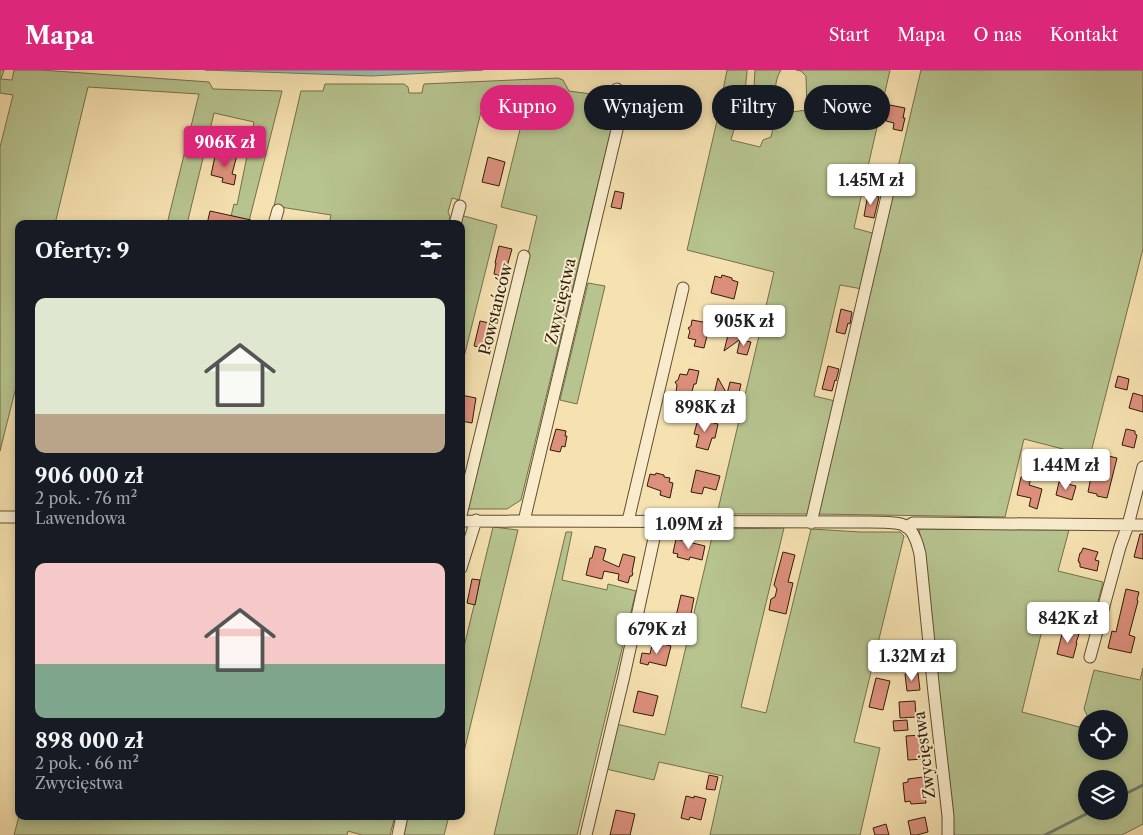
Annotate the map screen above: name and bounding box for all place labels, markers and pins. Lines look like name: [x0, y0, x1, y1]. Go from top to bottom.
pin: 906K zł: [179, 126, 271, 168]
pin: 1.45M zł: [819, 164, 923, 206]
pin: 905K zł: [698, 304, 790, 347]
pin: 898K zł: [659, 390, 751, 433]
pin: 1.44M zł: [1014, 448, 1118, 491]
pin: 1.09M zł: [637, 508, 741, 550]
pin: 842K zł: [1022, 602, 1114, 644]
pin: 679K zł: [611, 612, 703, 655]
pin: 1.32M zł: [860, 640, 964, 682]

